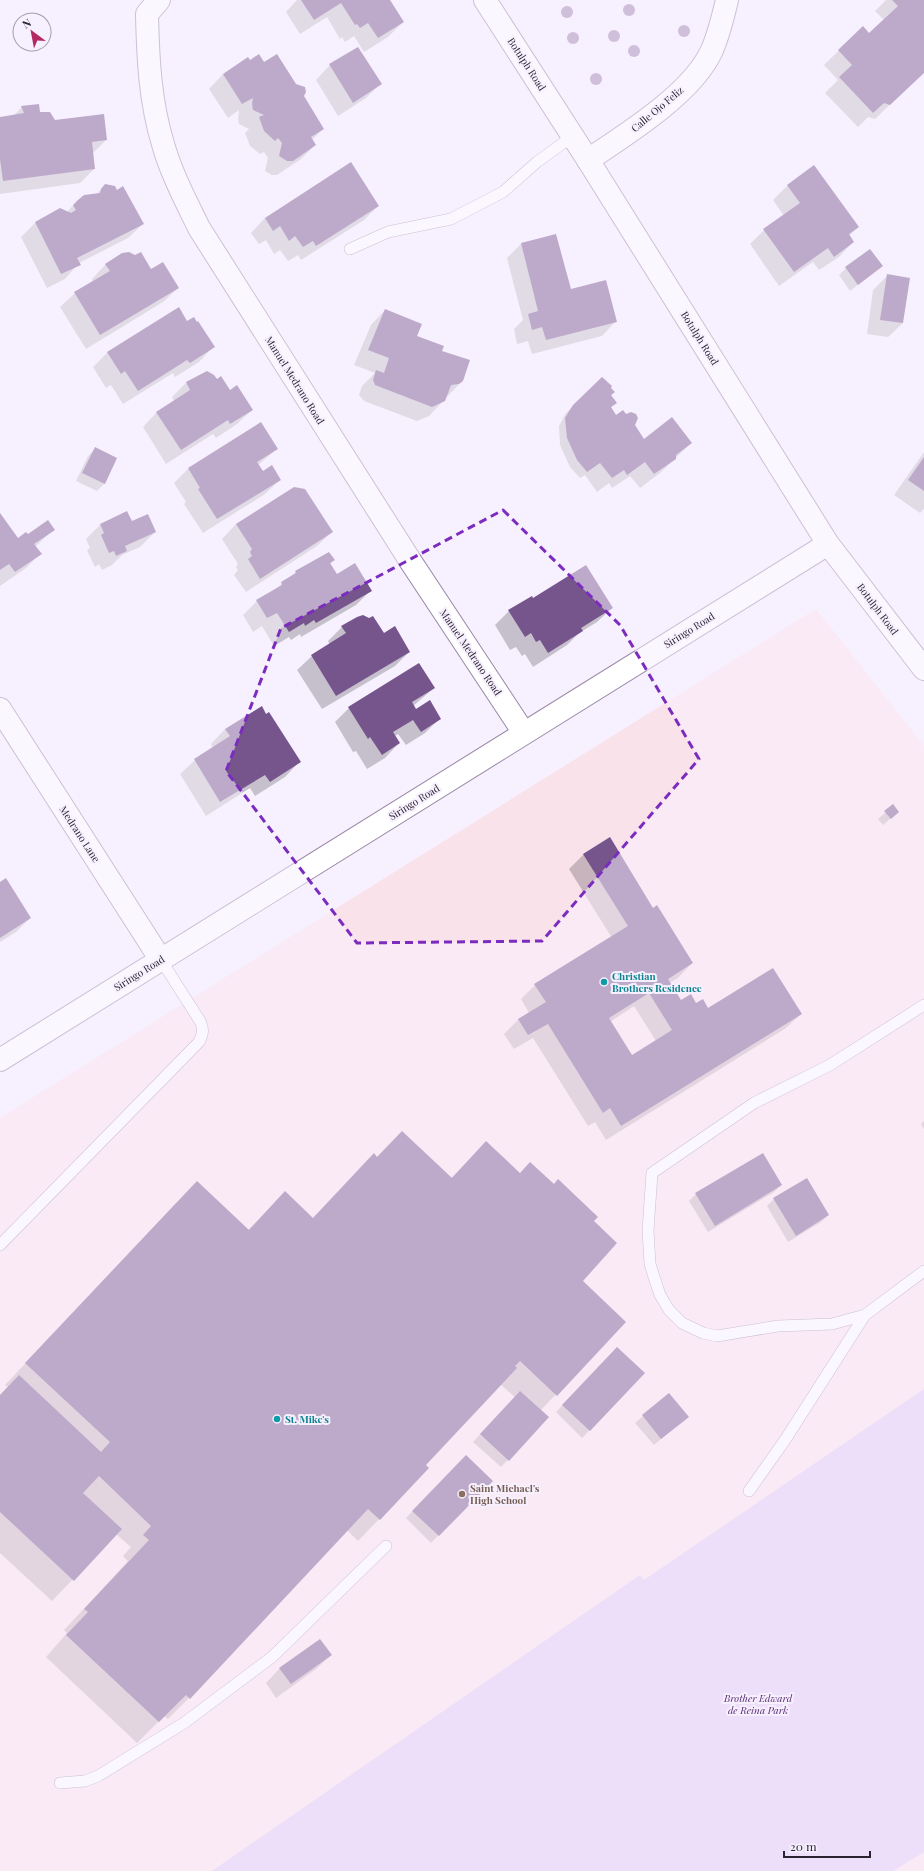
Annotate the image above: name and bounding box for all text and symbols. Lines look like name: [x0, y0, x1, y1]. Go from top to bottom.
north arrow: [12, 12, 52, 52]
text: N: [19, 15, 34, 32]
street label: Botulph Road: [505, 35, 550, 93]
street label: Calle Ojo Feliz: [628, 83, 686, 135]
street label: Botulph Road: [678, 308, 722, 368]
street label: Manuel Medrano Road: [262, 333, 328, 427]
street label: Botulph Road: [854, 580, 902, 638]
street label: Manuel Medrano Road: [437, 606, 505, 698]
street label: Siringo Road: [661, 609, 717, 651]
street label: Siringo Road: [386, 781, 442, 823]
street label: Medrano Lane: [57, 803, 103, 865]
street label: Siringo Road: [111, 952, 167, 994]
place label: Christian Brothers Residence: [612, 969, 702, 995]
marker: Christian Brothers Residence: [599, 977, 609, 987]
place label: St. Mike's: [285, 1412, 329, 1426]
marker: St. Mike's: [272, 1414, 282, 1424]
place label: Saint Michael's High School: [470, 1481, 540, 1507]
marker: Saint Michael's High School: [457, 1489, 467, 1499]
park label: Brother Edward de Reina Park: [723, 1691, 793, 1717]
scale bar: [784, 1833, 870, 1859]
text: 20 m: [790, 1838, 817, 1854]

